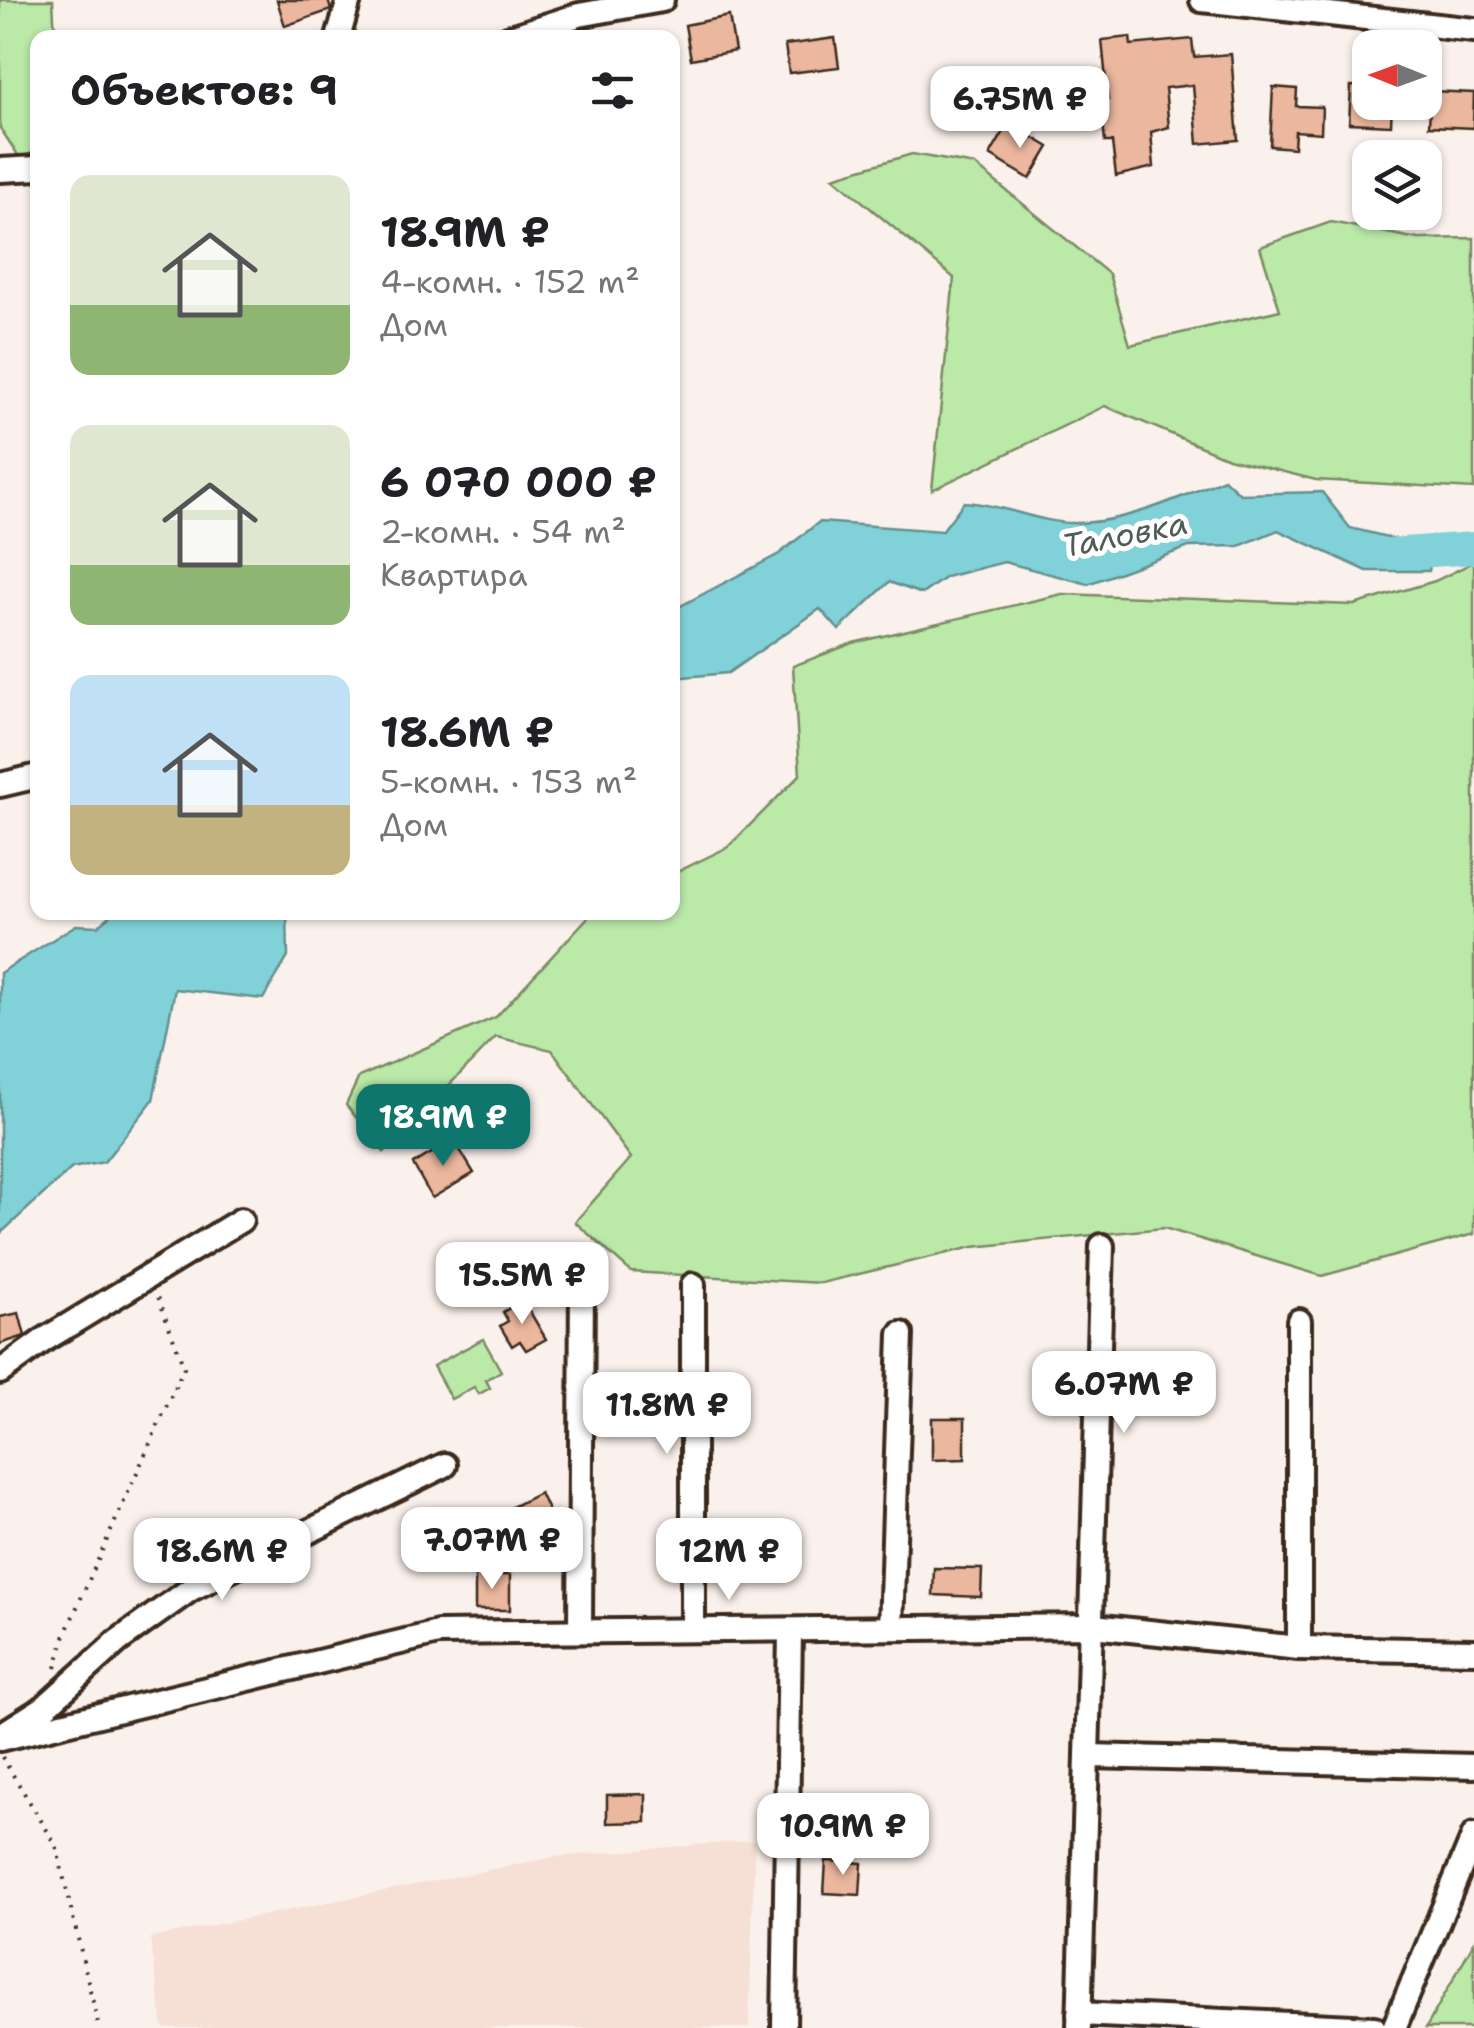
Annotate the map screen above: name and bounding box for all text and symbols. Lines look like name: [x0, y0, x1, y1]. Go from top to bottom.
north arrow: [1352, 30, 1442, 120]
map controls: [1352, 30, 1442, 230]
text: Объектов: 9: [70, 62, 338, 118]
icon: filters: [585, 63, 640, 118]
pin: 6.75M ₽: [928, 66, 1112, 151]
text: 6.75M ₽: [952, 77, 1088, 120]
button: layers: [1352, 140, 1442, 230]
text: 18.9M ₽: [380, 204, 550, 260]
icon: home: [150, 215, 270, 335]
text: 4-комн. · 152 m²: [380, 260, 640, 303]
text: Дом: [380, 303, 448, 346]
text: 6 070 000 ₽: [380, 454, 657, 510]
icon: home: [150, 465, 270, 585]
water label: Таловка: [1059, 501, 1191, 567]
text: 2-комн. · 54 m²: [380, 510, 626, 553]
text: Квартира: [380, 553, 528, 596]
text: 18.6M ₽: [380, 704, 555, 760]
icon: home: [150, 715, 270, 835]
text: 5-комн. · 153 m²: [380, 760, 637, 803]
text: Дом: [380, 803, 448, 846]
pin: 18.9M ₽: [351, 1084, 535, 1169]
text: 18.9M ₽: [378, 1095, 508, 1138]
pin: 15.5M ₽: [430, 1242, 614, 1327]
text: 15.5M ₽: [458, 1253, 586, 1296]
pin: 6.07M ₽: [1032, 1351, 1216, 1436]
text: 6.07M ₽: [1054, 1362, 1194, 1405]
pin: 11.8M ₽: [575, 1372, 759, 1457]
text: 11.8M ₽: [605, 1383, 729, 1426]
pin: 7.07M ₽: [400, 1507, 584, 1592]
pin: 18.6M ₽: [130, 1518, 314, 1603]
text: 7.07M ₽: [423, 1518, 561, 1561]
pin: 12M ₽: [659, 1518, 799, 1603]
text: 18.6M ₽: [156, 1529, 288, 1572]
text: 12M ₽: [678, 1529, 780, 1572]
pin: 10.9M ₽: [751, 1793, 935, 1878]
text: 10.9M ₽: [779, 1804, 907, 1847]

